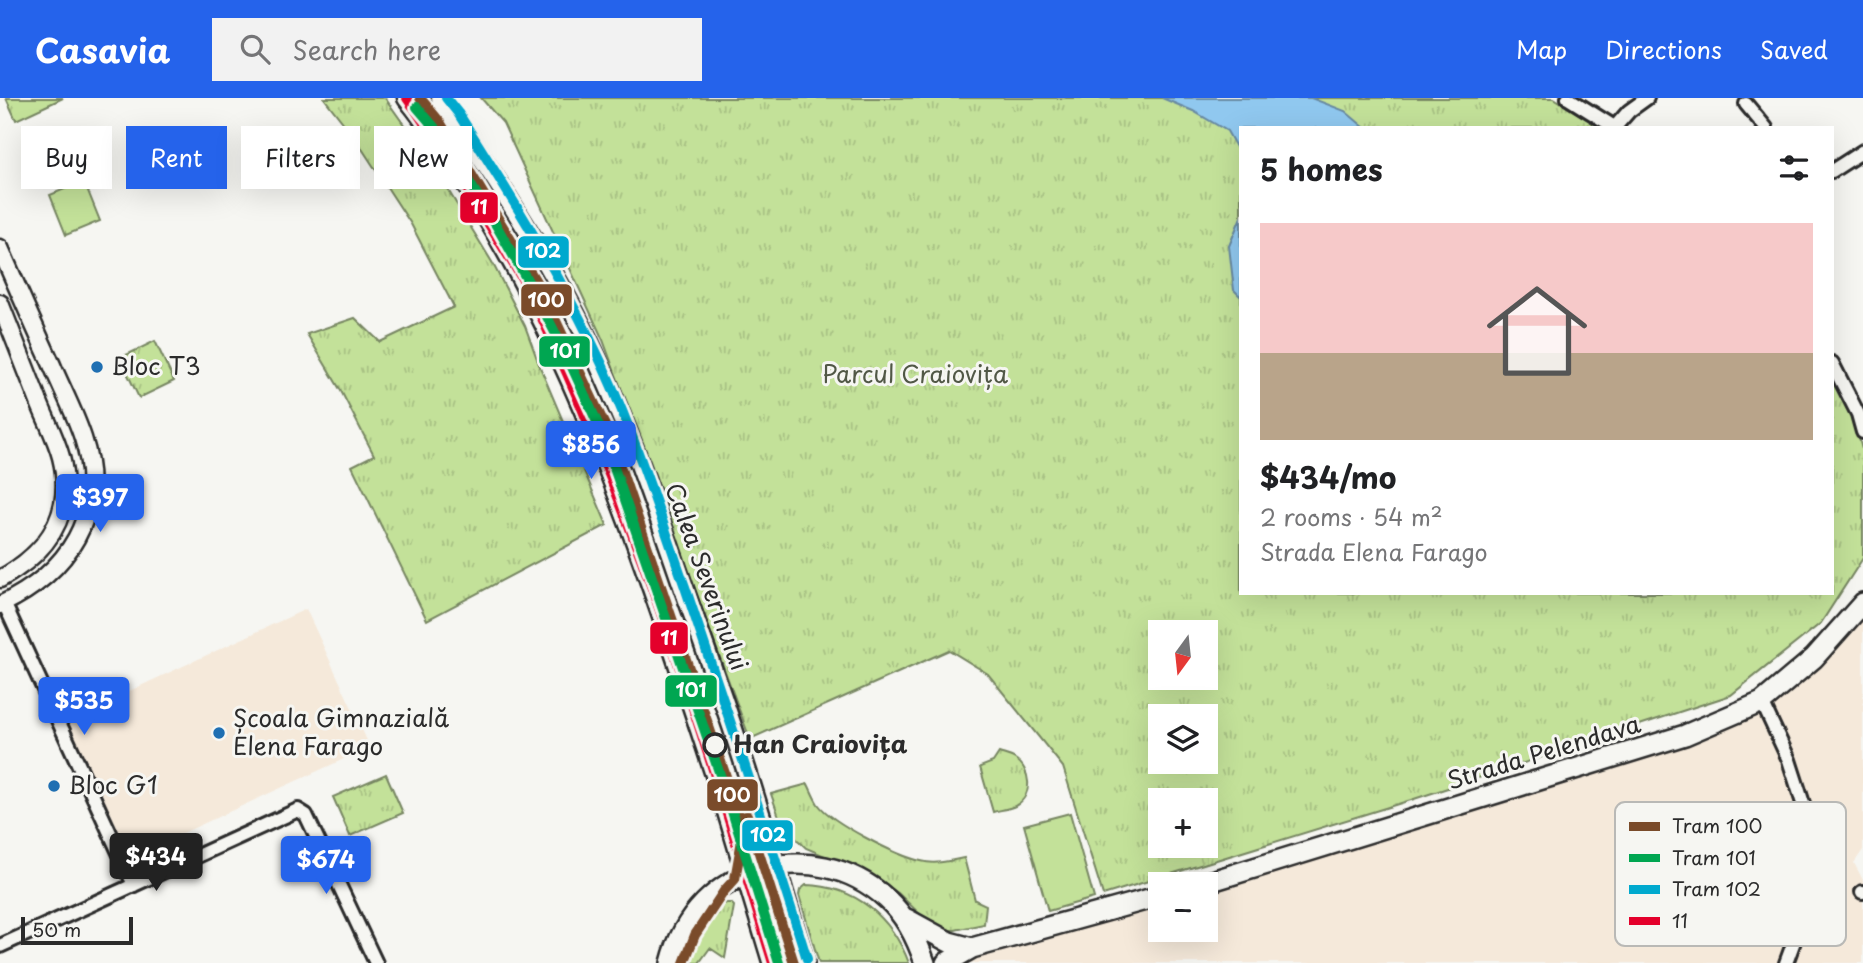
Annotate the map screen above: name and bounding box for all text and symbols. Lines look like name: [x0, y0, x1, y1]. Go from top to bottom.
search box: [212, 18, 702, 81]
text: Casavia: [35, 24, 170, 74]
icon: search: [236, 30, 274, 68]
text: Search here: [292, 30, 441, 69]
text: Map: [1516, 31, 1567, 67]
text: Directions: [1605, 31, 1722, 67]
text: Saved: [1760, 31, 1828, 67]
chip: Buy: [21, 126, 112, 189]
chip: Rent: [126, 126, 227, 189]
chip: Filters: [241, 126, 360, 189]
chip: New: [374, 126, 472, 189]
text: 5 homes: [1260, 146, 1383, 191]
icon: filters: [1775, 149, 1813, 187]
line badge: 11: [459, 191, 499, 224]
text: 11: [470, 192, 488, 220]
line badge: 102: [517, 235, 570, 269]
text: 102: [525, 236, 561, 264]
icon: home: [1474, 268, 1600, 394]
line badge: 100: [520, 283, 573, 317]
text: 100: [527, 285, 565, 313]
line badge: 101: [538, 335, 591, 368]
text: 101: [549, 336, 581, 364]
place label: Bloc T3: [111, 347, 201, 383]
park label: Parcul Craiovița: [822, 355, 1008, 391]
marker: Bloc T3: [89, 359, 105, 375]
pin: $856: [550, 422, 632, 481]
text: $856: [562, 426, 620, 461]
text: $434/mo: [1260, 454, 1397, 499]
pin: $397: [59, 474, 141, 534]
street label: Calea Severinului: [657, 478, 759, 675]
text: $397: [72, 479, 128, 514]
text: 2 rooms · 54 m²: [1260, 499, 1443, 534]
text: Strada Elena Farago: [1260, 534, 1488, 569]
north arrow: [1148, 620, 1218, 690]
map controls: [1148, 620, 1218, 942]
line badge: 11: [649, 621, 689, 655]
text: 11: [660, 623, 678, 651]
line badge: 101: [664, 674, 718, 708]
text: 101: [675, 675, 707, 703]
pin: $535: [43, 678, 125, 737]
text: $535: [54, 682, 114, 717]
place label: Școala Gimnazială Elena Farago: [233, 699, 449, 763]
button: layers: [1148, 704, 1218, 774]
street label: Strada Pelendava: [1442, 705, 1645, 798]
marker: Școala Gimnazială Elena Farago: [211, 725, 227, 741]
place label: Han Craiovița: [733, 725, 908, 761]
marker: Han Craiovița: [703, 733, 727, 757]
place label: Bloc G1: [68, 766, 158, 802]
marker: Bloc G1: [46, 778, 62, 794]
line badge: 100: [706, 778, 759, 812]
text: 100: [713, 780, 751, 808]
button: +: [1148, 788, 1218, 858]
legend: [1615, 802, 1846, 946]
text: Tram 100: [1672, 811, 1763, 839]
line badge: 102: [741, 819, 794, 852]
text: 102: [750, 820, 786, 848]
pin: $434: [115, 834, 197, 893]
pin: $674: [285, 836, 367, 896]
text: $434: [126, 838, 186, 873]
text: $674: [297, 841, 355, 876]
text: Tram 101: [1672, 843, 1756, 871]
button: −: [1148, 872, 1218, 942]
text: Tram 102: [1672, 874, 1761, 902]
text: 11: [1672, 906, 1688, 934]
scale bar: [21, 914, 133, 946]
text: 50 m: [32, 915, 81, 943]

